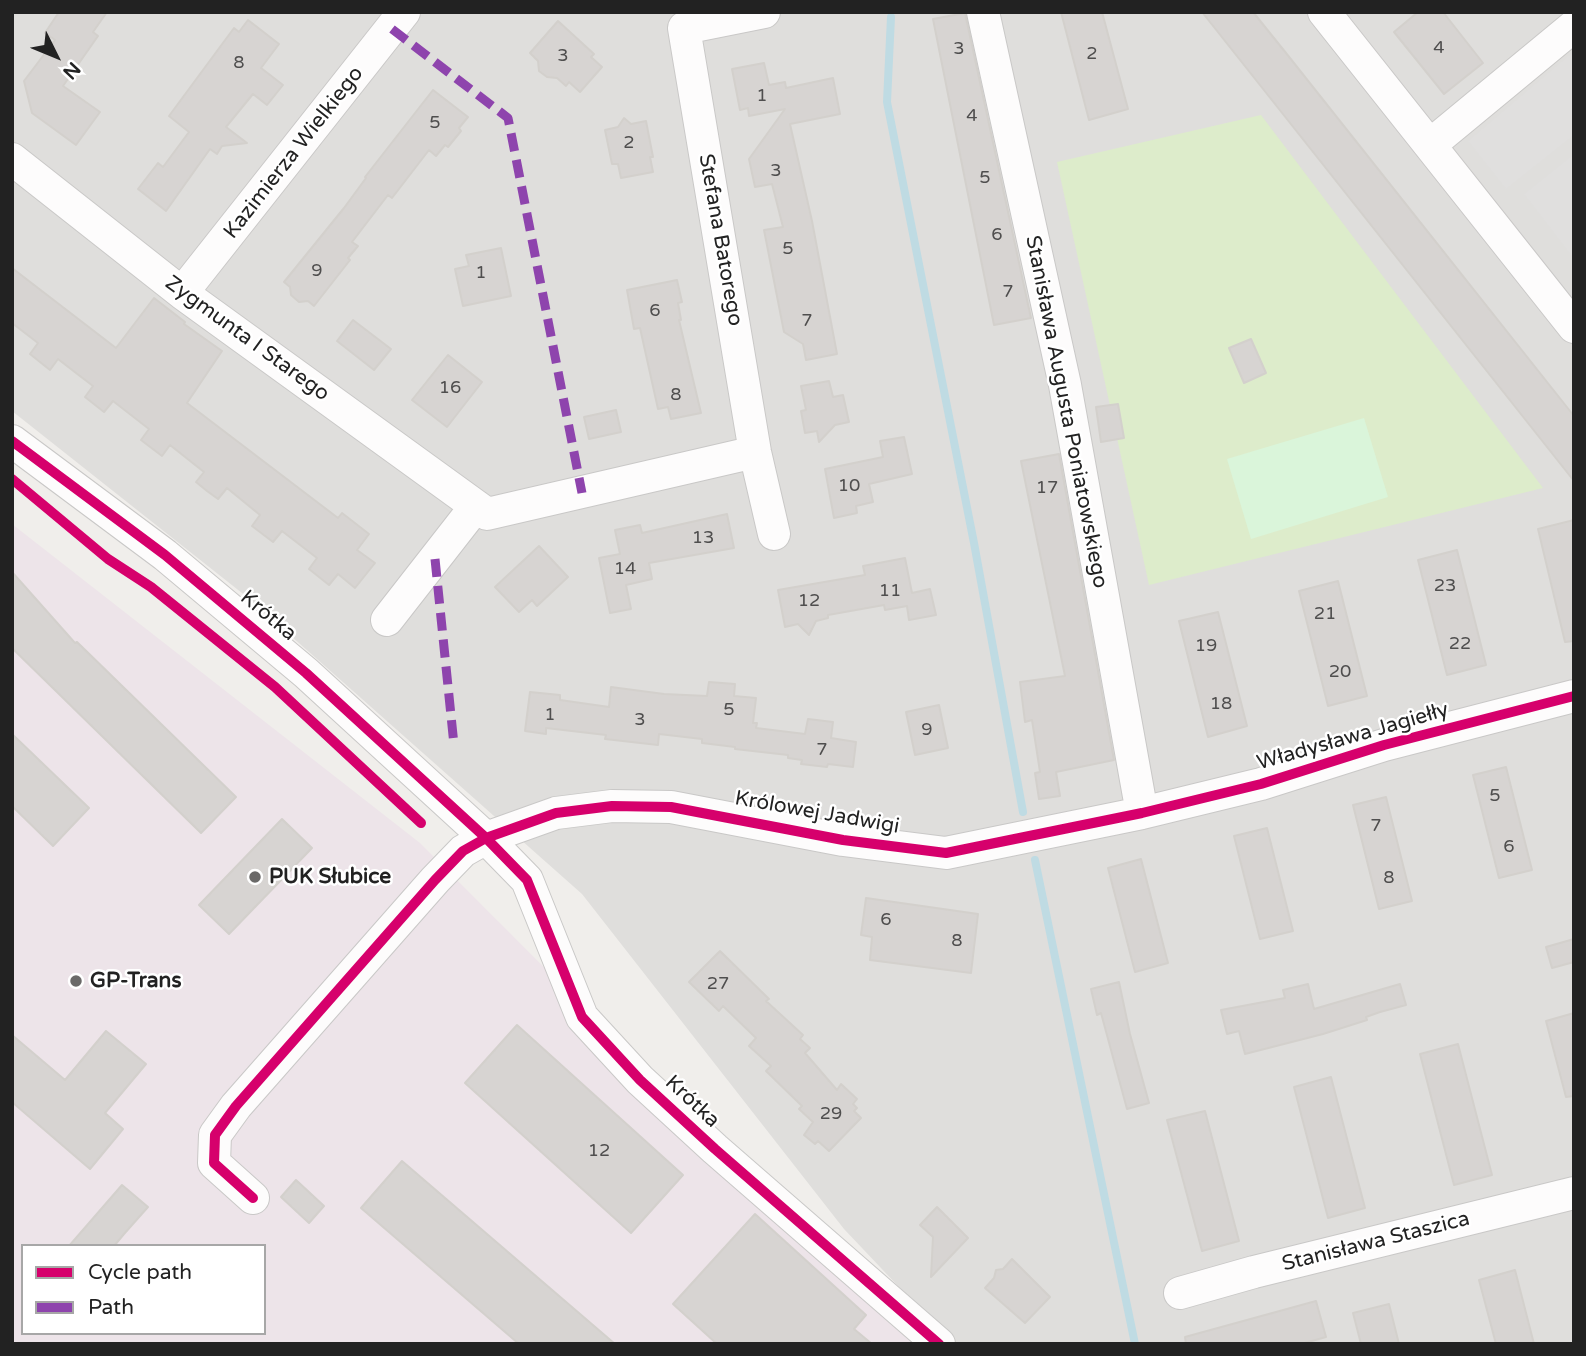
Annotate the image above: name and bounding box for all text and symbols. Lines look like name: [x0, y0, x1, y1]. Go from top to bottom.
north arrow: [21, 21, 91, 91]
house number: 4: [1433, 37, 1445, 59]
house number: 3: [953, 38, 965, 60]
house number: 2: [1086, 43, 1098, 65]
house number: 3: [557, 45, 569, 67]
house number: 8: [233, 52, 245, 74]
text: N: [58, 57, 85, 83]
street label: Kazimierza Wielkiego: [219, 62, 369, 244]
house number: 1: [756, 85, 768, 107]
house number: 4: [966, 105, 978, 127]
house number: 5: [429, 112, 441, 134]
house number: 2: [623, 132, 635, 154]
street label: Stefana Batorego: [692, 152, 748, 328]
house number: 3: [770, 160, 782, 182]
house number: 5: [979, 167, 991, 189]
house number: 6: [991, 224, 1003, 246]
street label: Stanisława Augusta Poniatowskiego: [1019, 234, 1113, 590]
house number: 5: [782, 238, 794, 260]
house number: 9: [311, 260, 323, 282]
house number: 1: [475, 262, 487, 284]
street label: Zygmunta I Starego: [160, 271, 334, 407]
house number: 7: [1002, 281, 1014, 303]
house number: 6: [649, 300, 661, 322]
house number: 7: [801, 310, 813, 332]
house number: 16: [439, 377, 461, 399]
house number: 8: [670, 384, 682, 406]
house number: 10: [838, 475, 860, 497]
house number: 17: [1036, 477, 1058, 499]
house number: 13: [692, 527, 714, 549]
house number: 14: [614, 558, 636, 580]
house number: 23: [1434, 575, 1456, 597]
house number: 11: [879, 580, 901, 602]
street label: Krótka: [235, 585, 301, 647]
house number: 12: [798, 590, 820, 612]
house number: 21: [1314, 603, 1336, 625]
house number: 22: [1449, 633, 1471, 655]
house number: 19: [1195, 635, 1217, 657]
house number: 20: [1329, 661, 1351, 683]
house number: 18: [1210, 693, 1232, 715]
street label: Władysława Jagiełły: [1254, 698, 1452, 776]
house number: 5: [723, 699, 735, 721]
house number: 1: [544, 704, 556, 726]
house number: 3: [634, 709, 646, 731]
house number: 9: [921, 719, 933, 741]
house number: 7: [816, 739, 828, 761]
house number: 5: [1489, 785, 1501, 807]
street label: Królowej Jadwigi: [733, 786, 901, 840]
house number: 7: [1370, 815, 1382, 837]
house number: 6: [1503, 836, 1515, 858]
place label: PUK Słubice: [269, 864, 391, 890]
house number: 8: [1383, 867, 1395, 889]
marker: PUK Słubice: [247, 869, 263, 885]
house number: 6: [880, 909, 892, 931]
house number: 8: [951, 930, 963, 952]
place label: GP-Trans: [90, 968, 181, 994]
marker: GP-Trans: [68, 973, 84, 989]
house number: 27: [707, 973, 729, 995]
street label: Krótka: [659, 1070, 725, 1134]
house number: 29: [820, 1103, 842, 1125]
house number: 12: [588, 1140, 610, 1162]
street label: Stanisława Staszica: [1280, 1207, 1472, 1277]
legend: [21, 1244, 266, 1335]
text: Cycle path: [88, 1260, 192, 1285]
text: Path: [88, 1295, 134, 1320]

